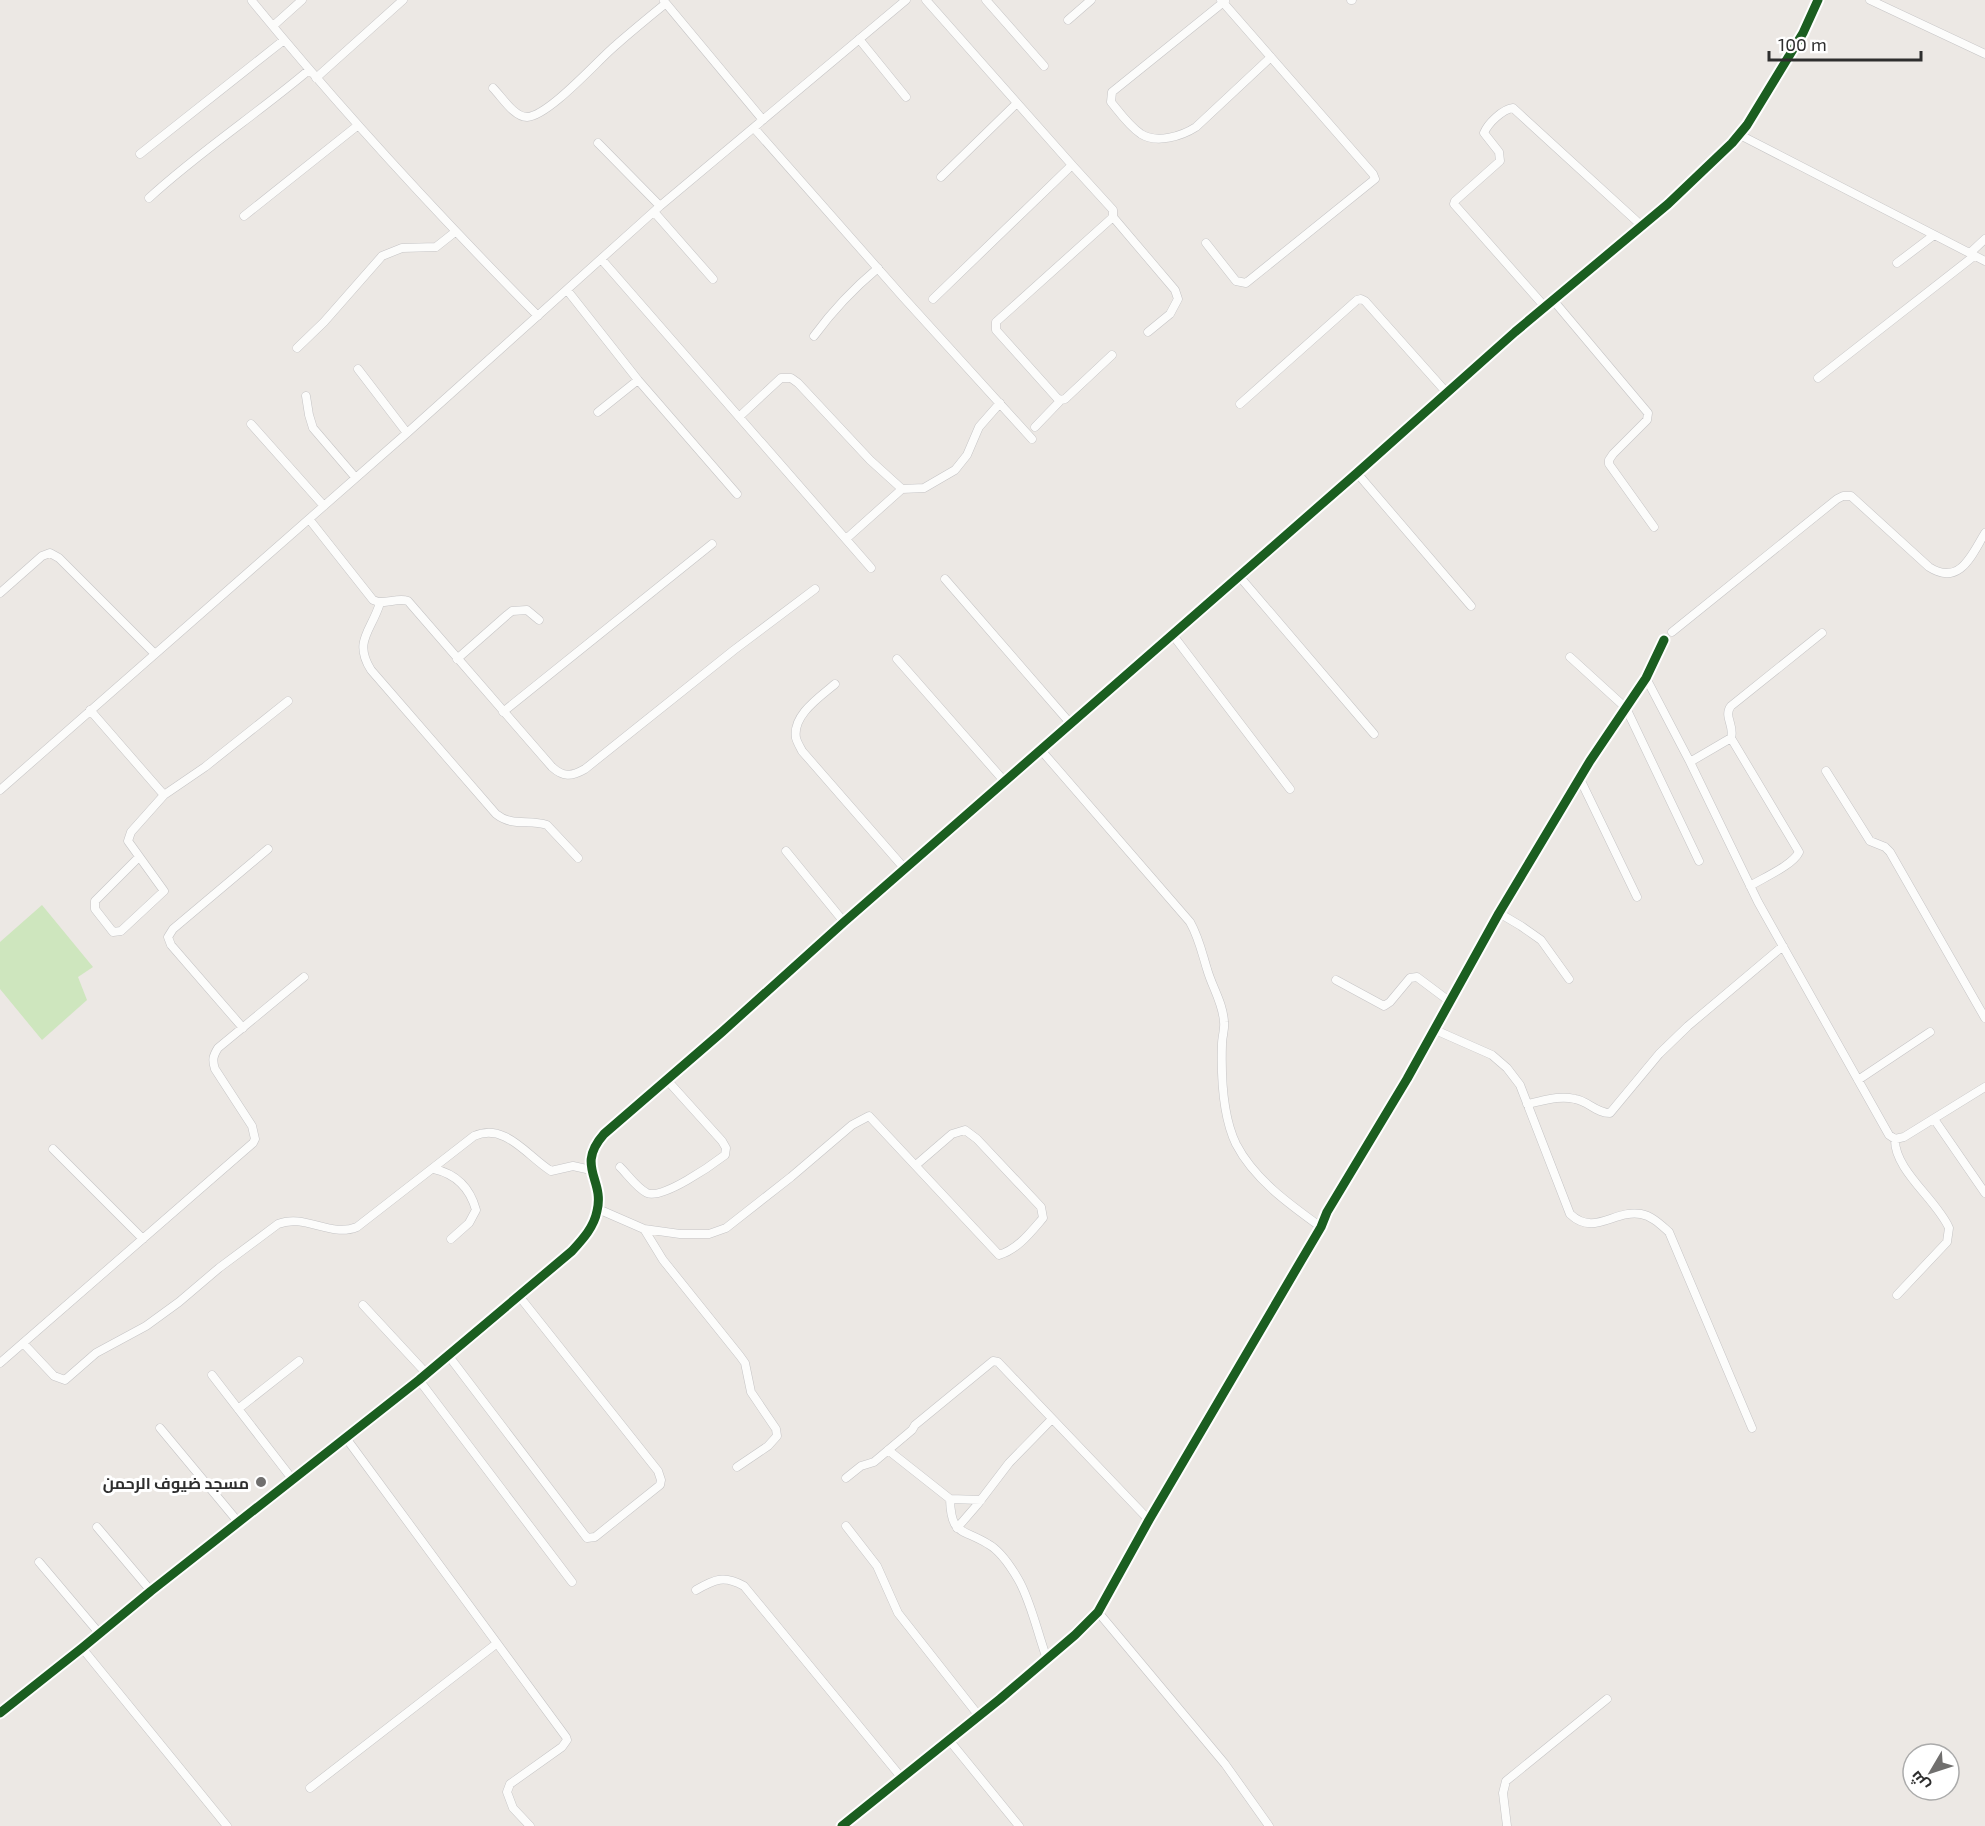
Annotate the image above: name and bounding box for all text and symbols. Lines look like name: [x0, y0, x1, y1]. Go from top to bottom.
scale bar: [1769, 24, 1920, 62]
text: 100 m: [1778, 33, 1827, 55]
place label: مسجد ضيوف الرحمن: [103, 1473, 249, 1493]
marker: مسجد ضيوف الرحمن: [254, 1475, 268, 1489]
north arrow: [1901, 1742, 1961, 1802]
text: ش: [1905, 1767, 1934, 1796]

